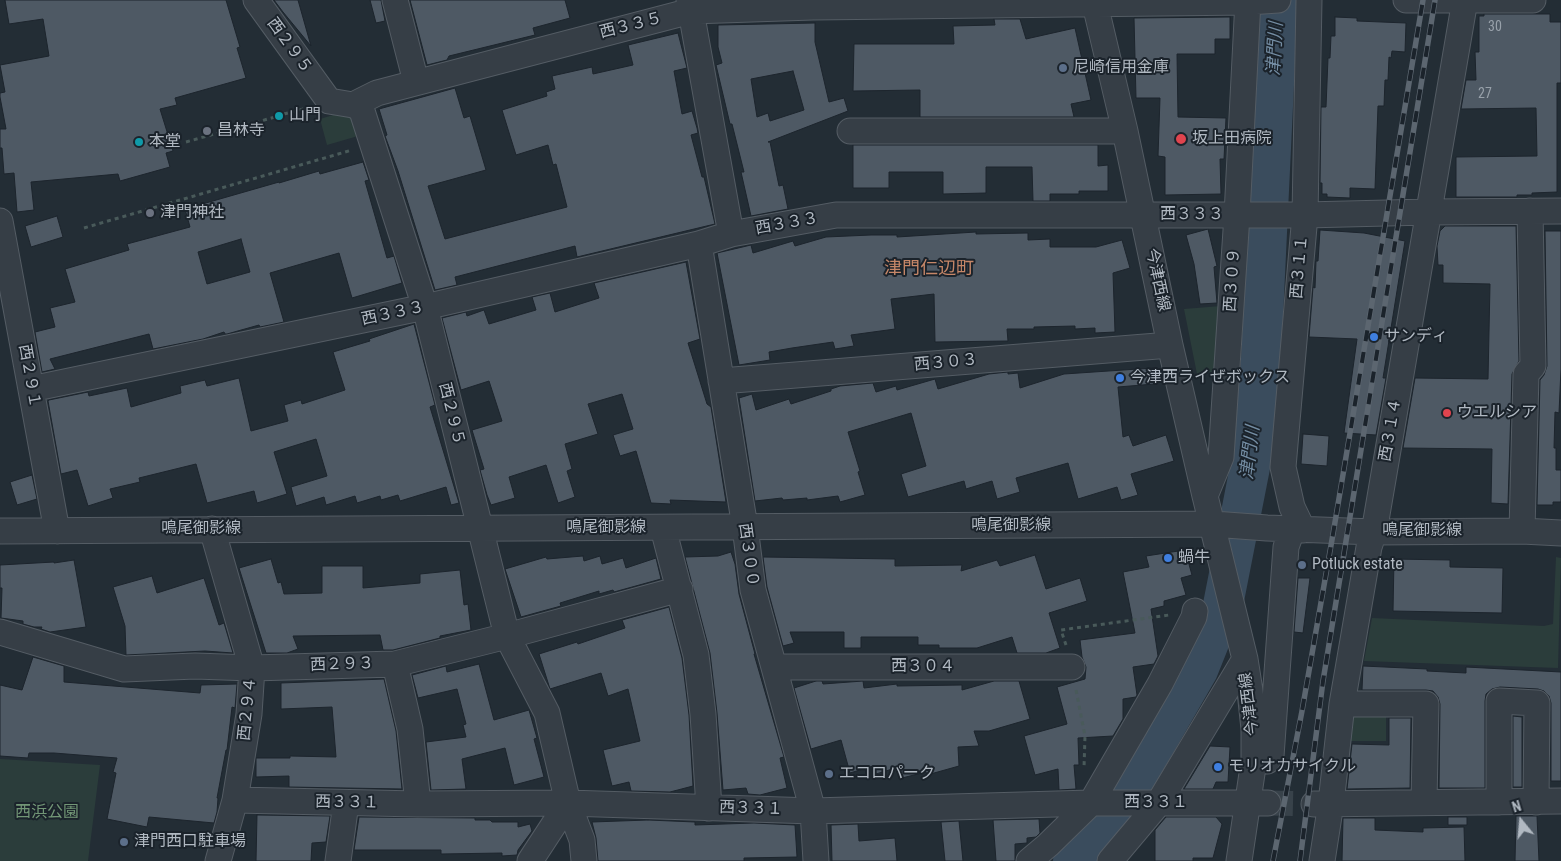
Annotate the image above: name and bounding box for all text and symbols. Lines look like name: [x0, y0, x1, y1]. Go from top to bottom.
street label: 西３３５: [598, 9, 664, 43]
street label: 西２９５: [262, 14, 316, 78]
house number: 30: [1488, 19, 1502, 35]
water label: 津門川: [1264, 21, 1288, 77]
place label: 尼崎信用金庫: [1073, 58, 1169, 78]
marker: 尼崎信用金庫: [1057, 62, 1069, 74]
house number: 27: [1478, 86, 1492, 102]
place label: 山門: [289, 106, 321, 126]
marker: 山門: [273, 110, 285, 122]
place label: 昌林寺: [217, 121, 265, 141]
marker: 昌林寺: [201, 125, 213, 137]
place label: 坂上田病院: [1192, 129, 1272, 149]
place label: 本堂: [149, 132, 181, 152]
marker: 坂上田病院: [1174, 132, 1188, 146]
marker: 本堂: [133, 136, 145, 148]
place label: 津門神社: [160, 203, 224, 223]
street label: 西３３３: [1160, 205, 1224, 225]
marker: 津門神社: [144, 207, 156, 219]
street label: 西３３３: [754, 209, 820, 239]
street label: 西３１１: [1288, 234, 1312, 300]
street label: 今津西線: [1141, 247, 1173, 313]
street label: 西３０９: [1221, 247, 1245, 313]
district label: 津門仁辺町: [884, 258, 974, 280]
street label: 西３３３: [360, 298, 426, 330]
place label: サンディ: [1384, 327, 1448, 347]
marker: サンディ: [1368, 331, 1380, 343]
street label: 西２９１: [14, 343, 44, 409]
street label: 西３０３: [913, 351, 979, 375]
place label: 今津西ライぜボックス: [1130, 368, 1290, 388]
marker: 今津西ライぜボックス: [1114, 372, 1126, 384]
street label: 西２９５: [434, 381, 468, 447]
street label: 西３１４: [1376, 397, 1406, 463]
place label: ウエルシア: [1457, 403, 1537, 423]
marker: ウエルシア: [1441, 407, 1453, 419]
water label: 津門川: [1237, 425, 1265, 481]
street label: 鳴尾御影線: [971, 516, 1051, 536]
street label: 鳴尾御影線: [566, 518, 646, 538]
street label: 鳴尾御影線: [161, 519, 241, 539]
street label: 鳴尾御影線: [1382, 521, 1462, 541]
street label: 西３００: [734, 522, 762, 588]
place label: 蝸牛: [1178, 548, 1210, 568]
marker: 蝸牛: [1162, 552, 1174, 564]
place label: Potluck estate: [1312, 555, 1403, 575]
marker: Potluck estate: [1296, 559, 1308, 571]
street label: 西２９３: [310, 654, 374, 676]
street label: 西３０４: [891, 657, 955, 677]
street label: 今津西線: [1237, 671, 1263, 737]
street label: 西２９４: [235, 676, 261, 742]
place label: モリオカサイクル: [1228, 757, 1356, 777]
marker: モリオカサイクル: [1212, 761, 1224, 773]
place label: エコロパーク: [839, 764, 935, 784]
marker: エコロパーク: [823, 768, 835, 780]
street label: 西３３１: [315, 793, 379, 813]
street label: 西３３１: [1124, 793, 1188, 813]
north arrow: [1496, 796, 1546, 846]
street label: 西３３１: [719, 798, 783, 820]
text: N: [1510, 798, 1523, 816]
park label: 西浜公園: [15, 803, 79, 823]
place label: 津門西口駐車場: [134, 832, 246, 852]
marker: 津門西口駐車場: [118, 836, 130, 848]

